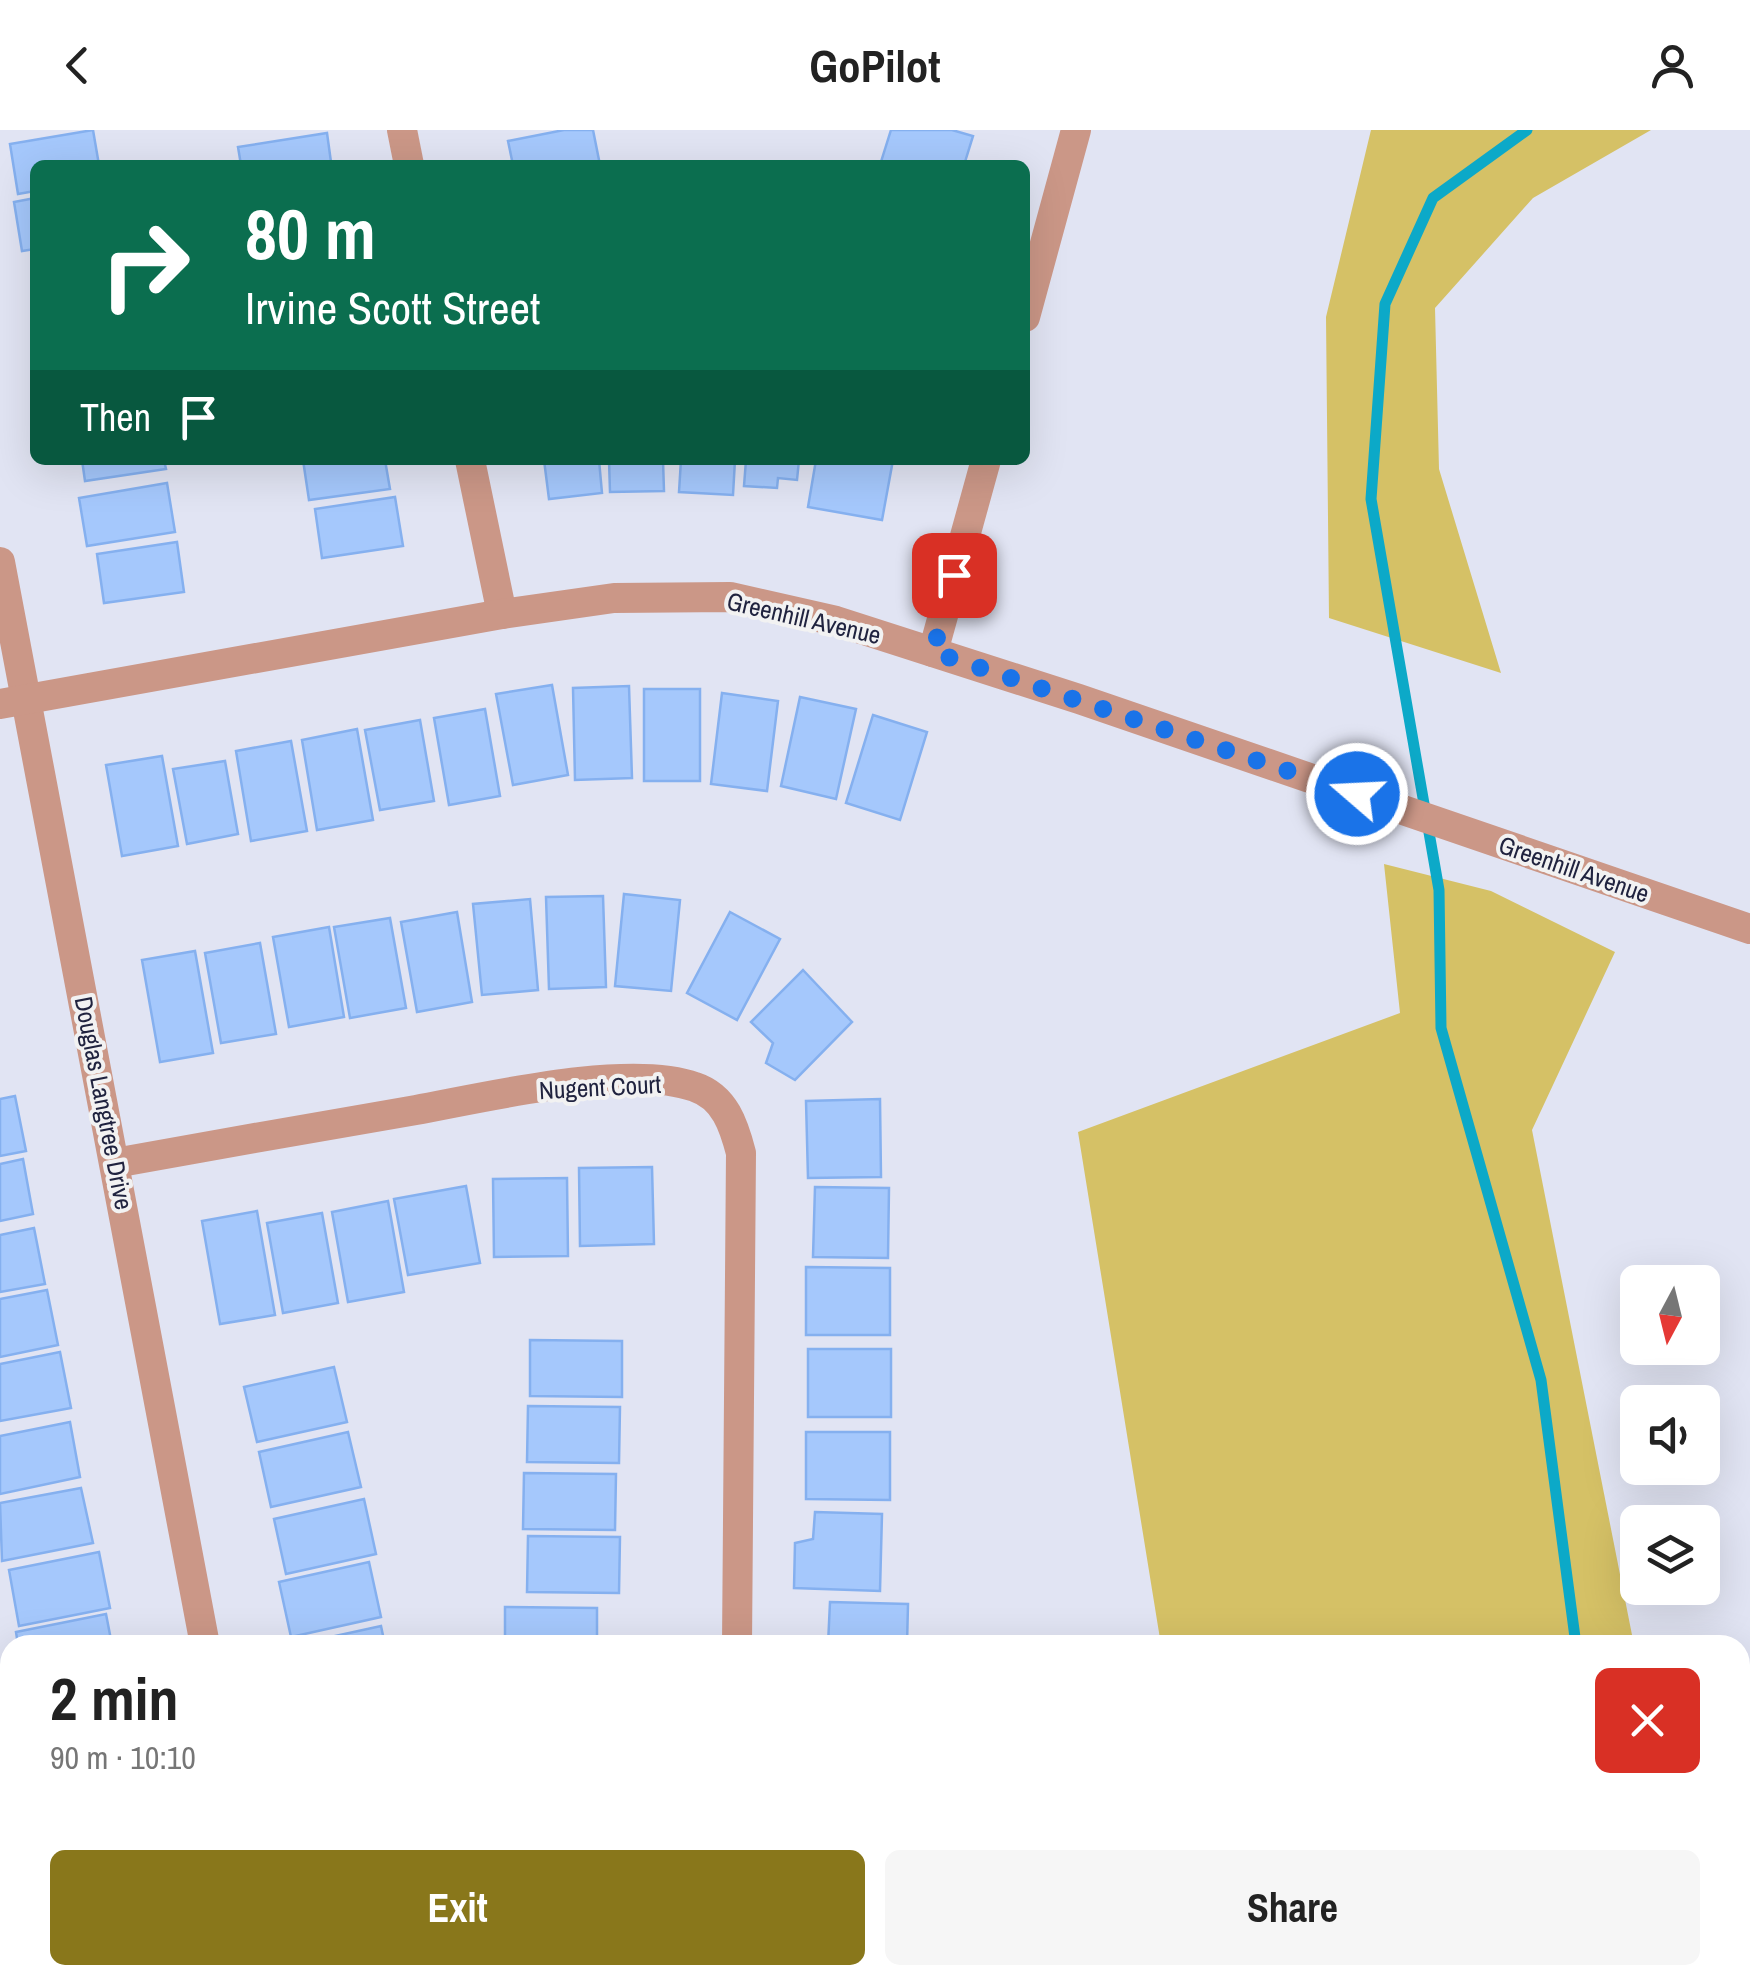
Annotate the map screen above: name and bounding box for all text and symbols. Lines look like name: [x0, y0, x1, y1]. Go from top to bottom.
text: GoPilot: [809, 35, 941, 96]
icon: back: [50, 38, 105, 93]
icon: person: [1645, 38, 1700, 93]
text: 80 m: [245, 187, 376, 281]
icon: right: [80, 200, 210, 330]
text: Irvine Scott Street: [245, 277, 540, 338]
icon: arrive: [171, 390, 226, 445]
text: Then: [80, 392, 151, 443]
pin: [912, 533, 997, 618]
icon: arrive: [927, 548, 982, 603]
street label: Greenhill Avenue: [724, 584, 884, 652]
position arrow: [1305, 742, 1409, 846]
street label: Greenhill Avenue: [1494, 827, 1654, 911]
street label: Douglas Langtree Drive: [67, 993, 141, 1213]
street label: Nugent Court: [538, 1067, 662, 1107]
north arrow: [1620, 1265, 1720, 1365]
map controls: [1620, 1265, 1720, 1605]
button: sound: [1620, 1385, 1720, 1485]
button: layers: [1620, 1505, 1720, 1605]
text: 2 min: [50, 1658, 179, 1739]
button: close: [1595, 1668, 1700, 1773]
text: 90 m · 10:10: [50, 1736, 196, 1779]
button: Exit: [50, 1850, 865, 1965]
button: Share: [885, 1850, 1700, 1965]

